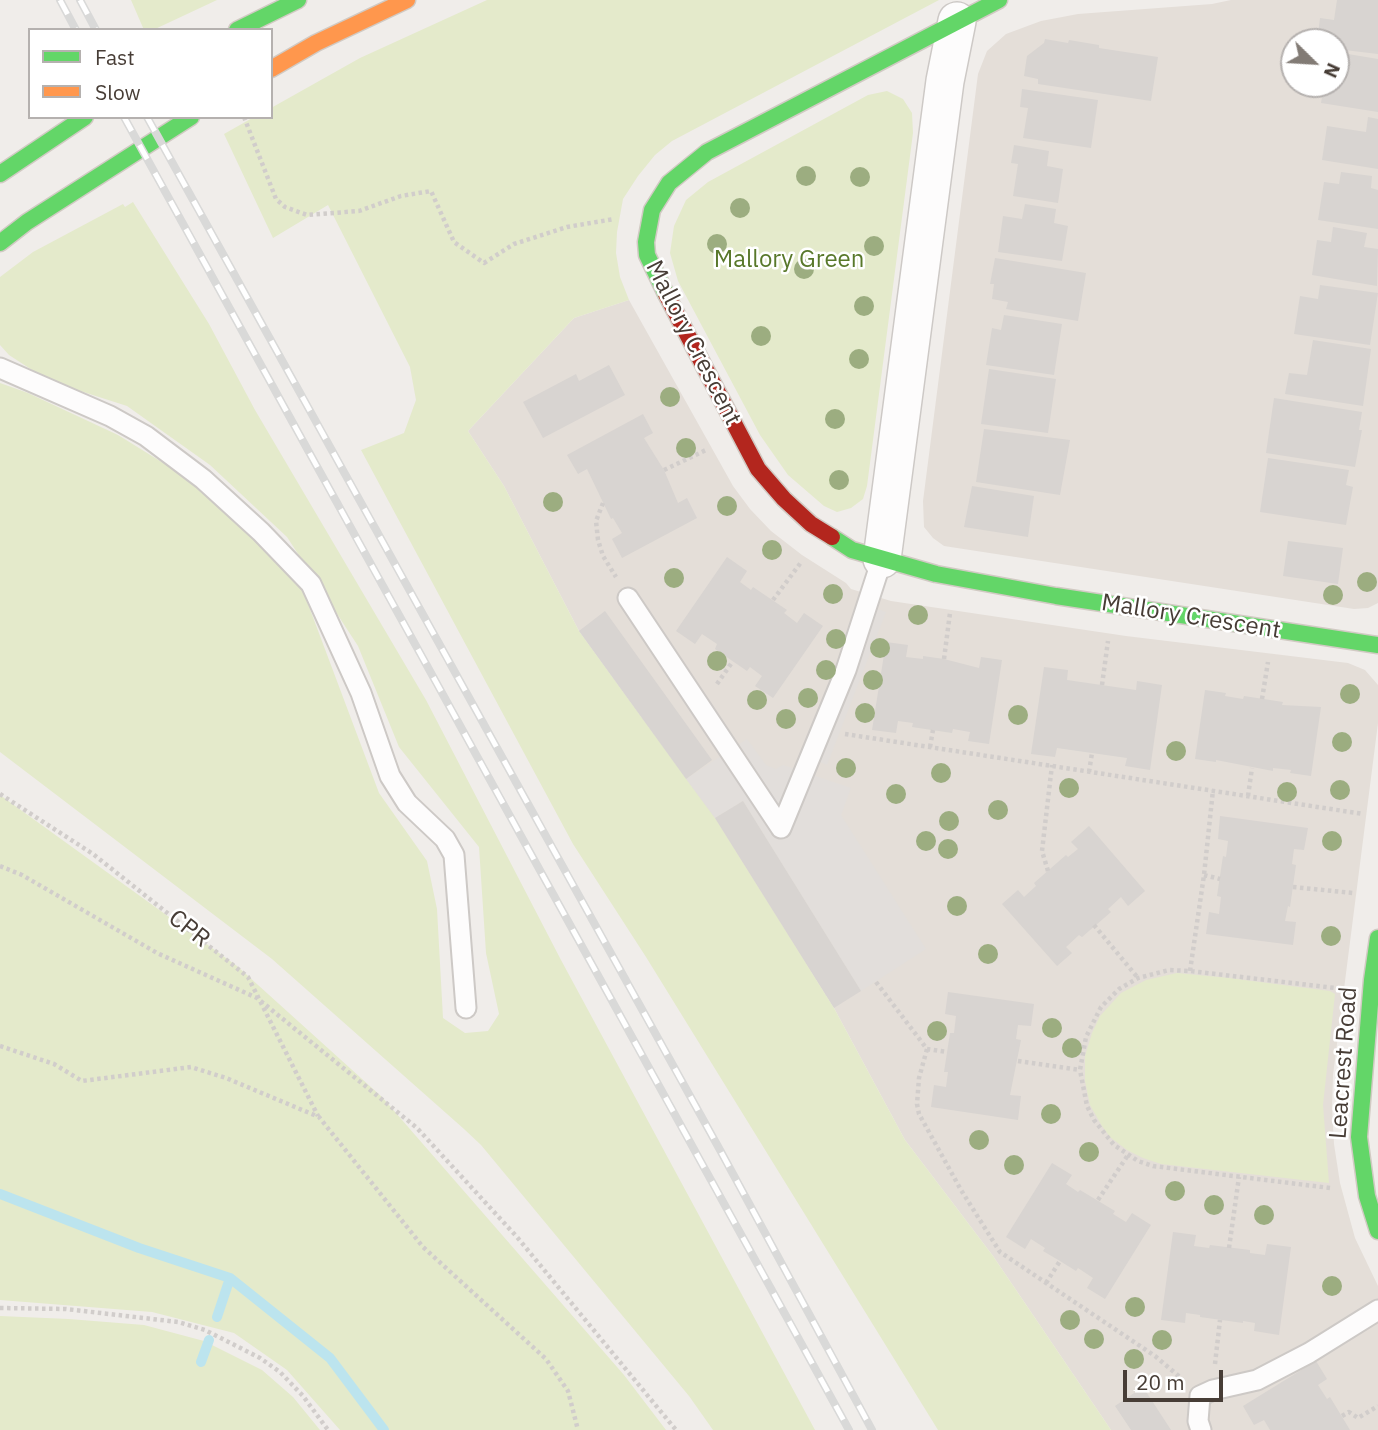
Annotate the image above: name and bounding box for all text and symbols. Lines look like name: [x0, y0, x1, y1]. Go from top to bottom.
legend: [28, 28, 273, 119]
north arrow: [1280, 28, 1350, 98]
text: Fast: [95, 43, 135, 71]
text: N: [1319, 60, 1346, 82]
text: Slow: [95, 78, 141, 106]
park label: Mallory Green: [714, 246, 864, 274]
street label: Mallory Crescent: [639, 256, 747, 430]
street label: Mallory Crescent: [1099, 589, 1283, 645]
street label: CPR: [162, 904, 216, 954]
street label: Leacrest Road: [1324, 986, 1364, 1140]
scale bar: [1126, 1356, 1226, 1400]
text: 20 m: [1136, 1368, 1185, 1396]

